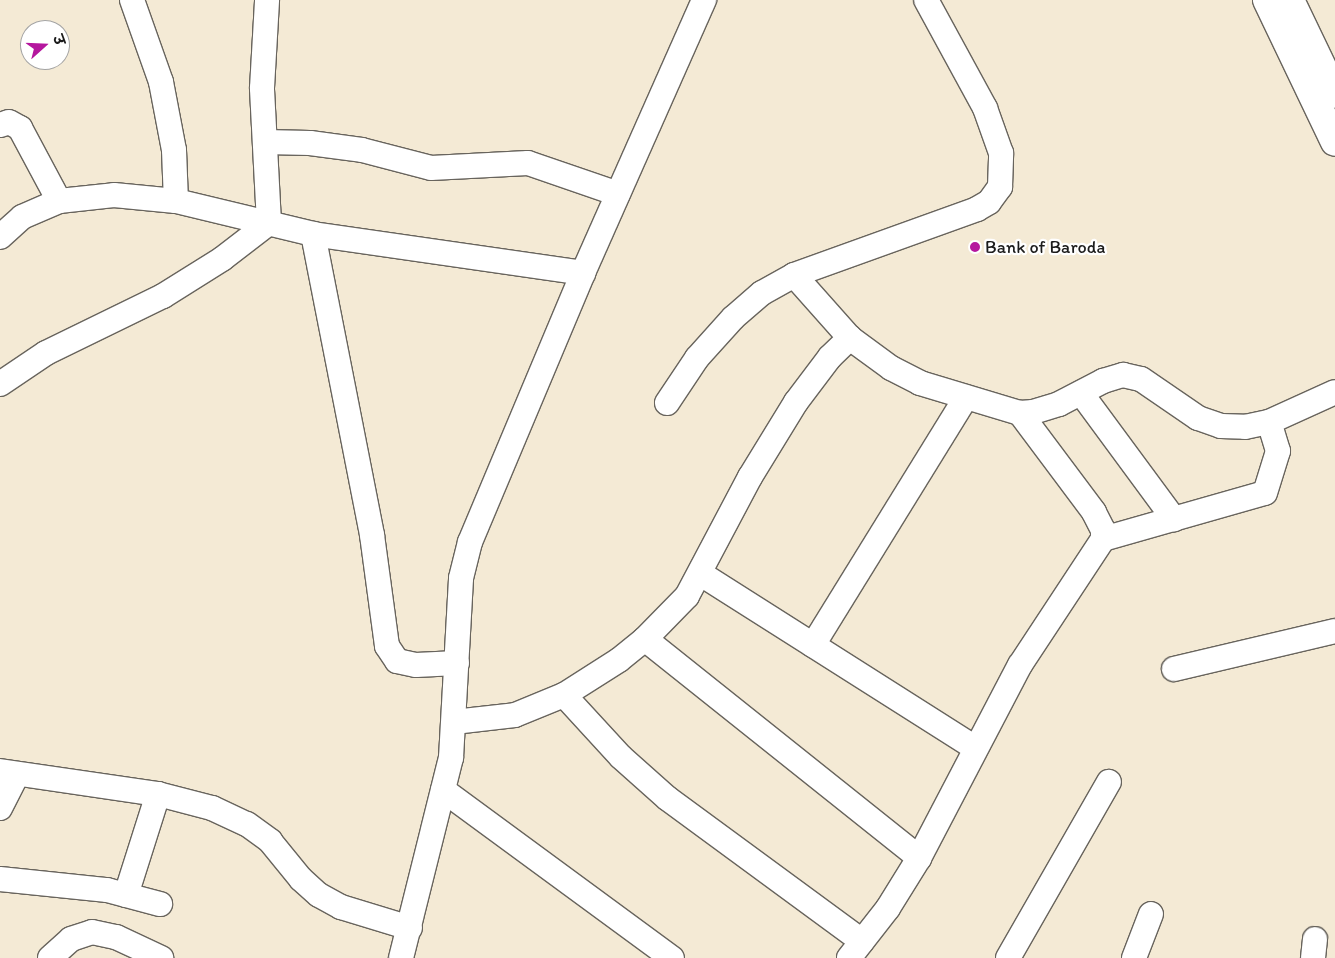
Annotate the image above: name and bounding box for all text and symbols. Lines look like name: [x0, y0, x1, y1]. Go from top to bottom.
north arrow: [20, 20, 70, 70]
text: उ: [49, 33, 68, 47]
place label: Bank of Baroda: [985, 236, 1106, 258]
marker: Bank of Baroda: [969, 241, 981, 253]

